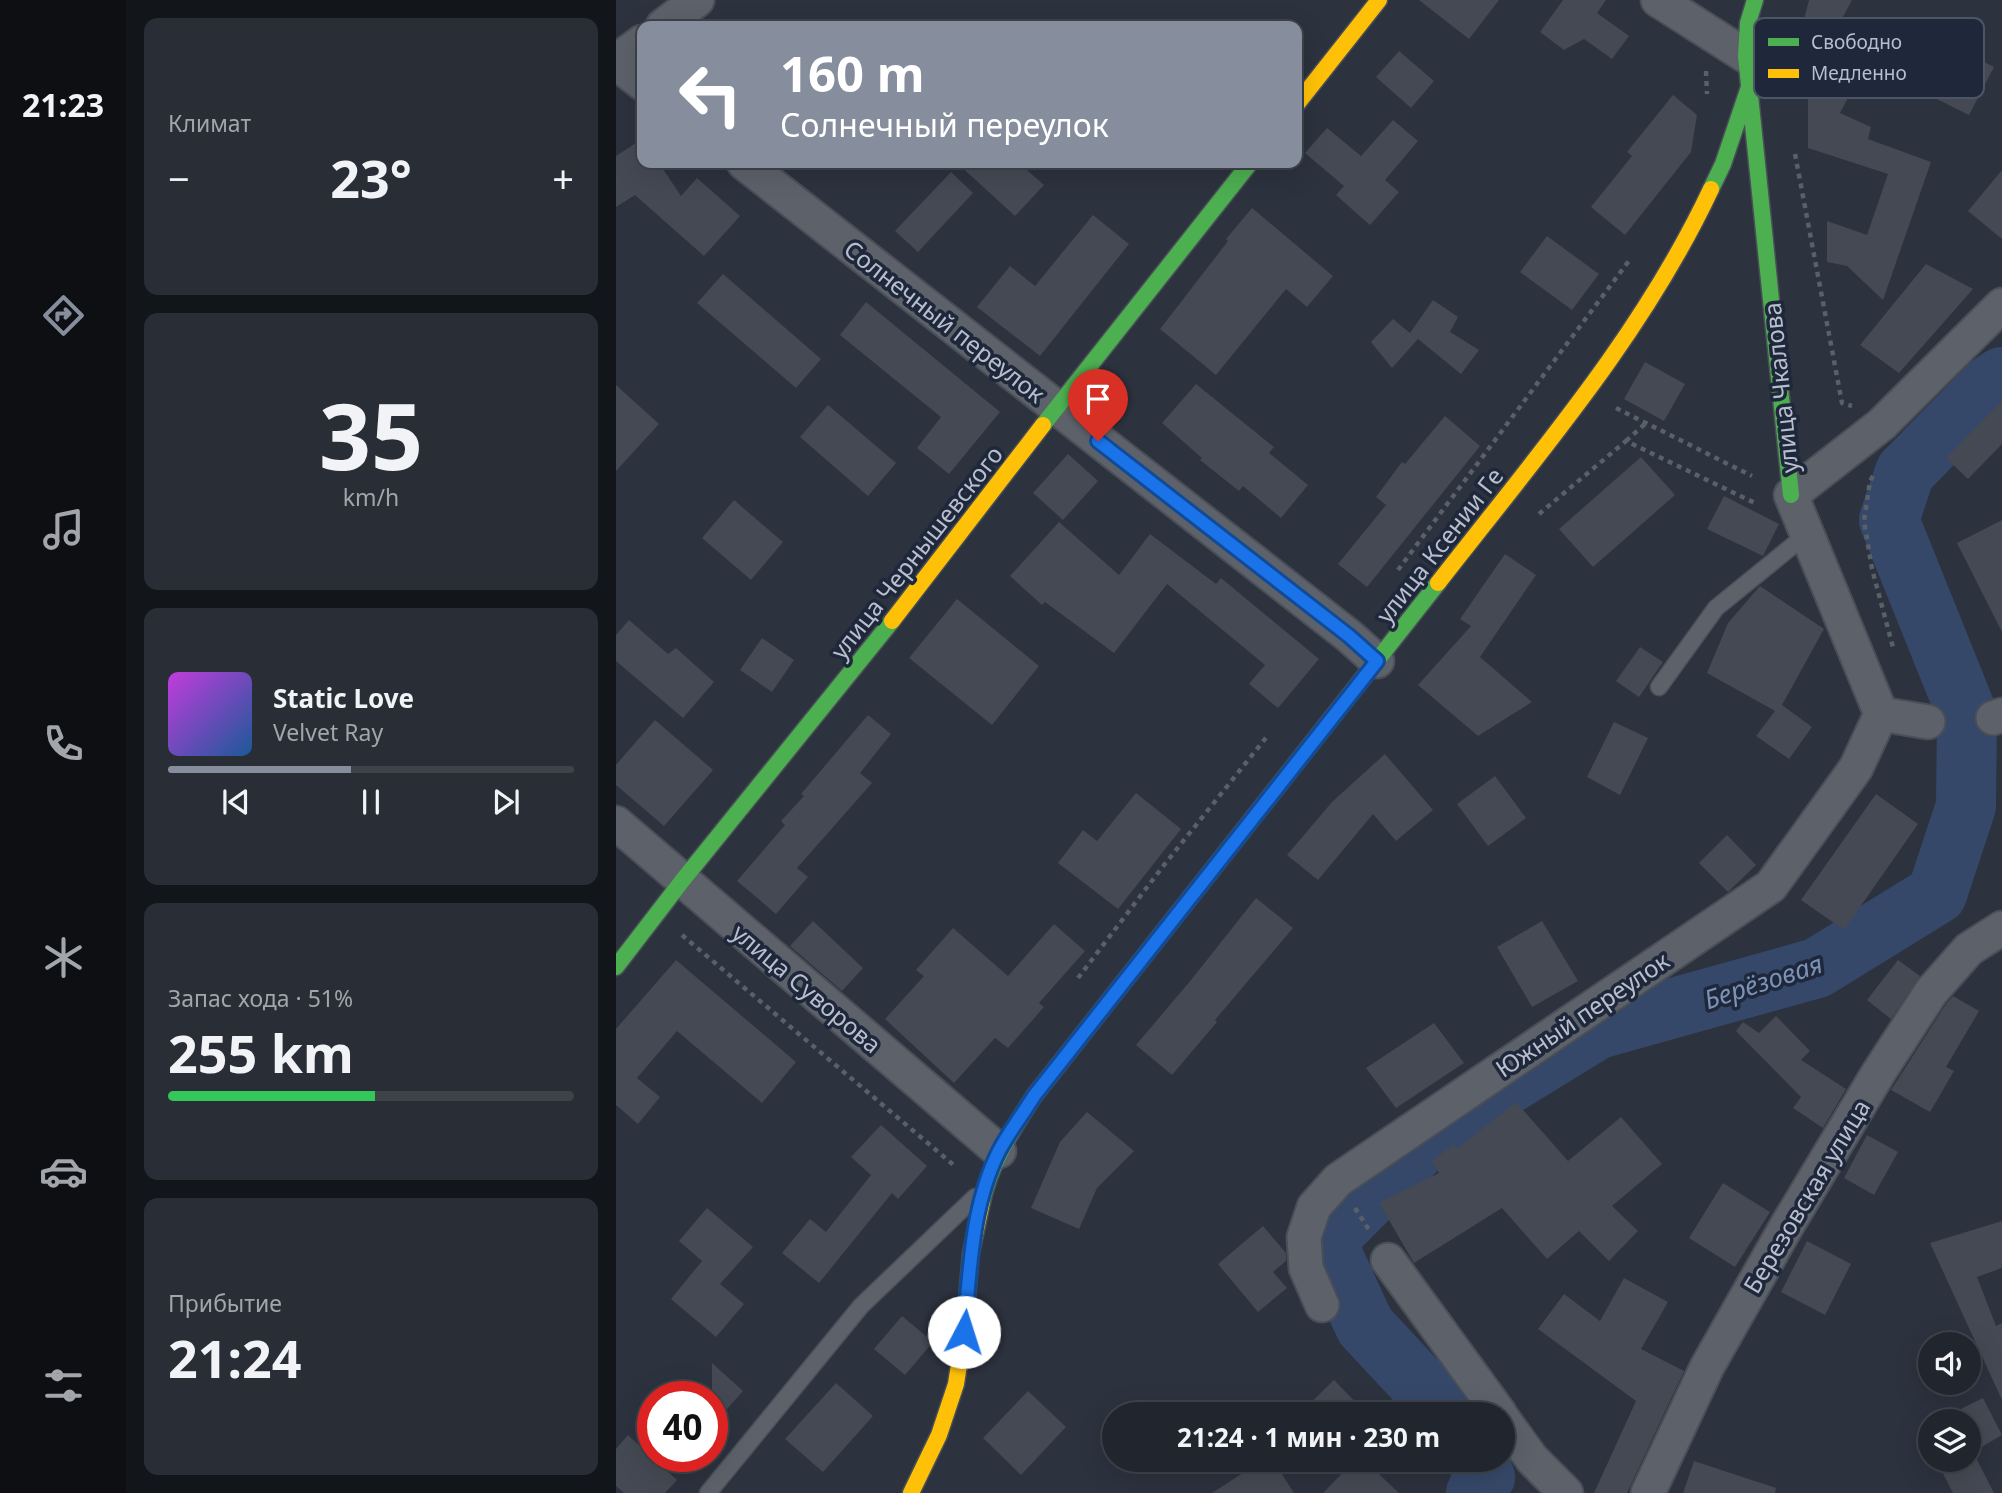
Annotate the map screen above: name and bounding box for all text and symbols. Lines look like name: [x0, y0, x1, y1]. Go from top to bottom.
legend: [1754, 18, 1984, 98]
text: Свободно: [1811, 29, 1902, 55]
text: 160 m: [780, 40, 925, 106]
icon: left: [665, 49, 756, 140]
text: Медленно: [1811, 60, 1907, 86]
text: 21:23: [22, 83, 104, 126]
text: Солнечный переулок: [780, 103, 1109, 146]
text: Климат: [168, 107, 251, 139]
text: 23°: [330, 142, 412, 213]
text: −: [168, 152, 190, 204]
text: +: [552, 152, 574, 204]
street label: Солнечный переулок: [838, 232, 1053, 410]
icon: directions: [39, 291, 88, 340]
street label: улица Чкалова: [1755, 301, 1805, 475]
pin: [1068, 369, 1128, 441]
text: 35: [319, 373, 423, 497]
icon: arrive: [1079, 380, 1117, 418]
street label: улица Чернышевского: [822, 438, 1010, 666]
street label: улица Ксении Ге: [1368, 460, 1510, 630]
text: km/h: [343, 481, 399, 513]
icon: music: [39, 505, 88, 554]
text: Static Love: [273, 680, 414, 716]
text: Velvet Ray: [273, 716, 383, 748]
icon: phone: [39, 719, 88, 768]
icon: previous: [217, 783, 255, 821]
icon: pause: [352, 783, 390, 821]
icon: next: [487, 783, 525, 821]
street label: улица Суворова: [725, 916, 889, 1060]
icon: climate: [39, 933, 88, 982]
street label: Южный переулок: [1489, 943, 1676, 1084]
water label: Берёзовая: [1699, 945, 1827, 1017]
text: Запас хода · 51%: [168, 982, 353, 1014]
text: 255 km: [168, 1017, 354, 1088]
street label: Березовская улица: [1735, 1093, 1877, 1299]
icon: car: [39, 1147, 88, 1196]
text: Прибытие: [168, 1287, 282, 1319]
position arrow: [927, 1295, 1001, 1369]
text: 21:24: [168, 1322, 302, 1393]
map controls: [1918, 1332, 1981, 1472]
button: sound: [1918, 1332, 1981, 1395]
icon: filters: [39, 1361, 88, 1410]
speed limit sign: 40: [637, 1381, 728, 1472]
button: layers: [1918, 1409, 1981, 1472]
text: 21:24 · 1 мин · 230 m: [1177, 1419, 1440, 1455]

